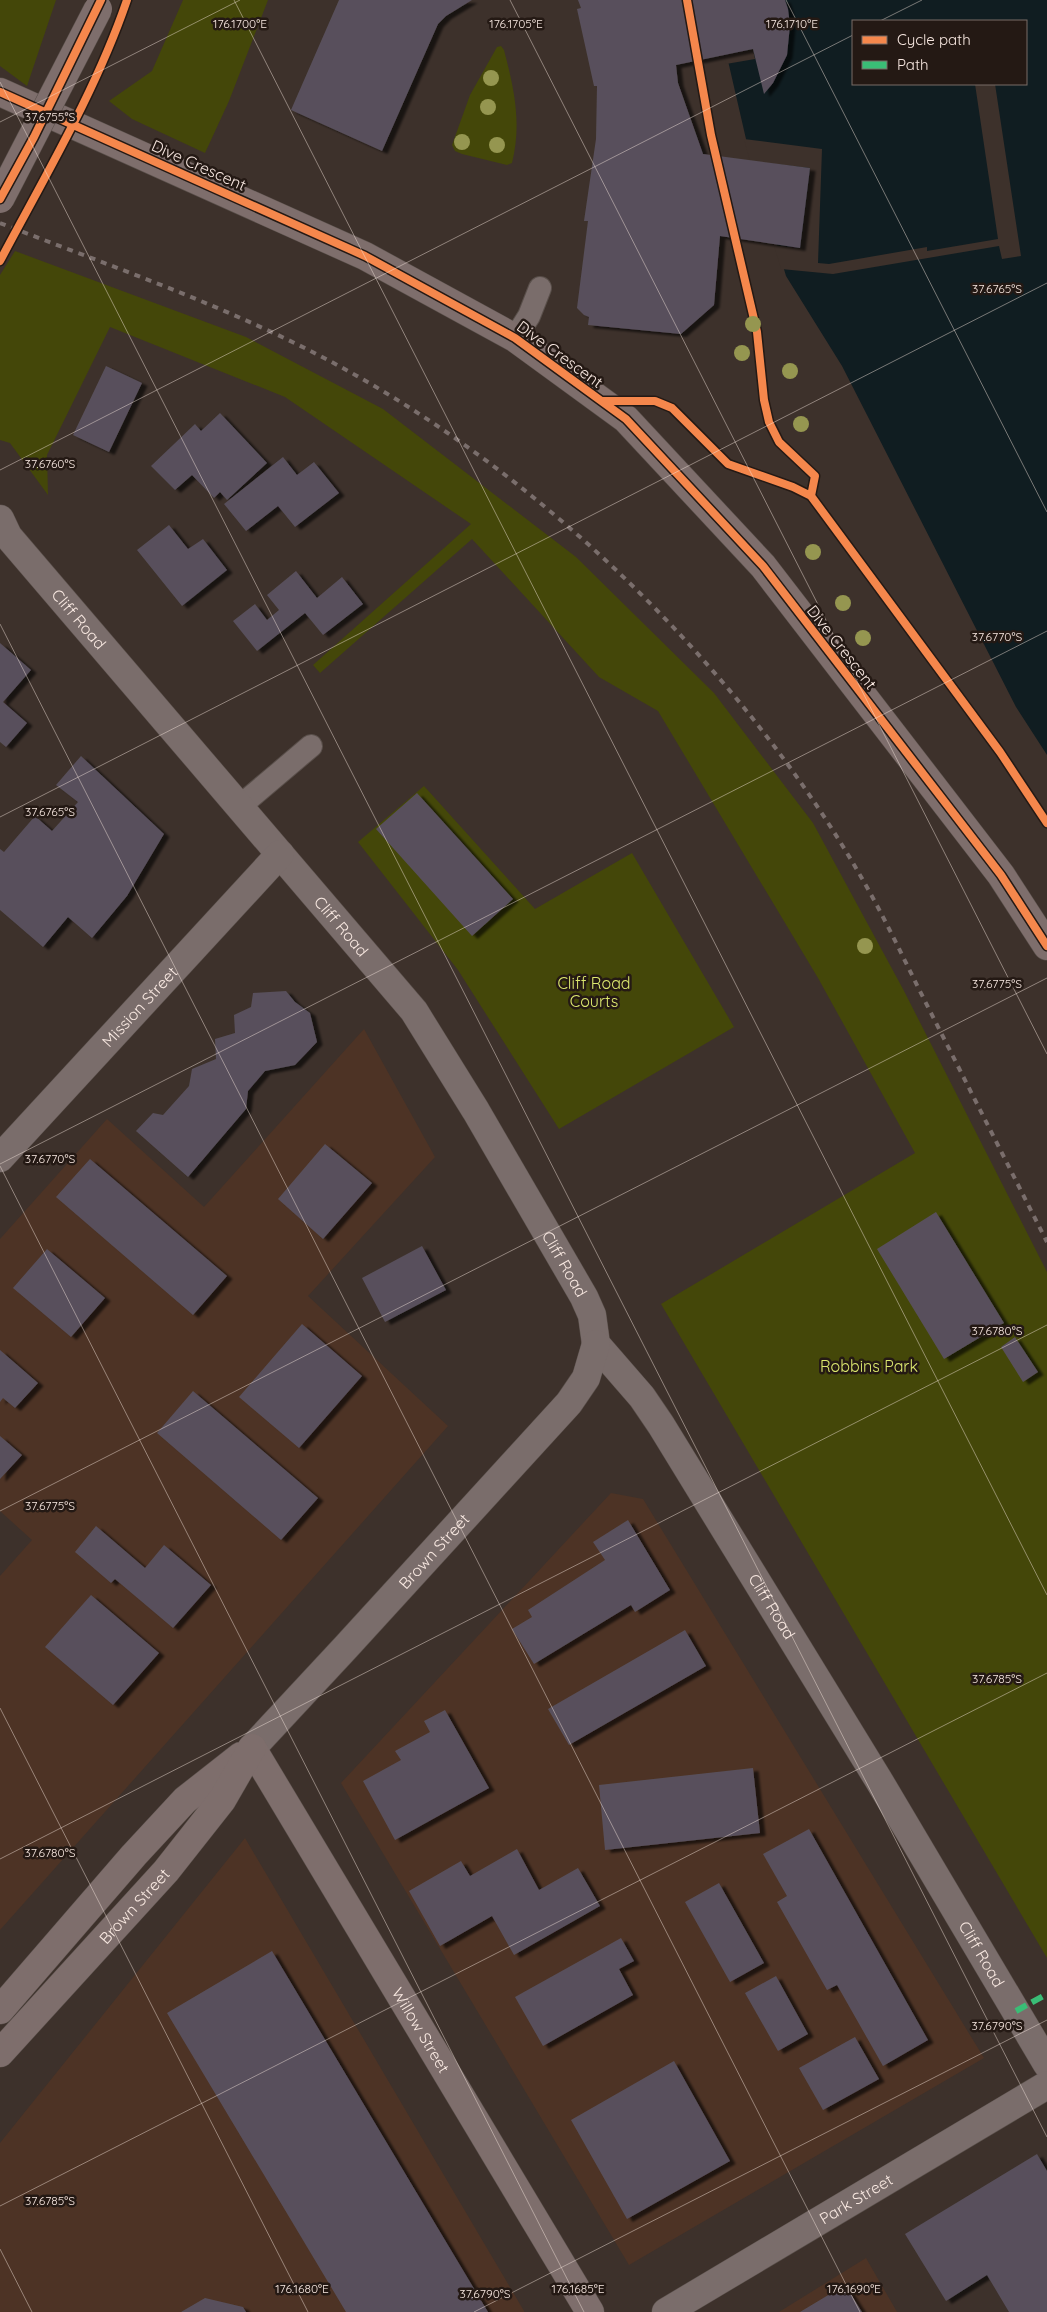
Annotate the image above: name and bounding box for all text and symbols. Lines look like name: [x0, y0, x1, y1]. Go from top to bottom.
text: 176.1700°E: [213, 16, 267, 31]
text: 176.1705°E: [489, 16, 543, 31]
text: 176.1710°E: [766, 16, 818, 31]
legend: [852, 20, 1027, 85]
text: Cycle path: [897, 30, 971, 49]
text: Path: [897, 55, 929, 74]
text: 37.6755°S: [25, 109, 75, 124]
street label: Dive Crescent: [149, 135, 249, 195]
text: 37.6765°S: [972, 281, 1022, 296]
street label: Dive Crescent: [513, 316, 607, 392]
text: 37.6760°S: [25, 456, 75, 471]
street label: Cliff Road: [48, 585, 110, 653]
street label: Dive Crescent: [803, 601, 881, 693]
text: 37.6770°S: [972, 629, 1023, 644]
text: 37.6765°S: [25, 804, 75, 819]
street label: Cliff Road: [310, 892, 373, 960]
street label: Mission Street: [98, 962, 182, 1051]
park label: Cliff Road Courts: [557, 973, 631, 1011]
text: 37.6775°S: [972, 976, 1022, 991]
text: 37.6770°S: [25, 1151, 76, 1166]
street label: Cliff Road: [538, 1227, 592, 1300]
text: 37.6780°S: [972, 1323, 1023, 1338]
park label: Robbins Park: [820, 1356, 918, 1376]
text: 37.6775°S: [25, 1498, 75, 1513]
street label: Brown Street: [394, 1509, 473, 1593]
street label: Cliff Road: [744, 1570, 800, 1643]
text: 37.6785°S: [972, 1671, 1022, 1686]
text: 37.6780°S: [25, 1845, 76, 1860]
street label: Brown Street: [95, 1864, 174, 1948]
street label: Cliff Road: [954, 1917, 1009, 1991]
street label: Willow Street: [388, 1984, 454, 2077]
text: 37.6790°S: [971, 2018, 1023, 2033]
street label: Park Street: [815, 2169, 896, 2228]
text: 37.6785°S: [25, 2193, 75, 2208]
text: 176.1680°E: [275, 2281, 329, 2296]
text: 176.1685°E: [551, 2281, 605, 2296]
text: 176.1690°E: [827, 2281, 881, 2296]
text: 37.6790°S: [459, 2286, 511, 2301]

